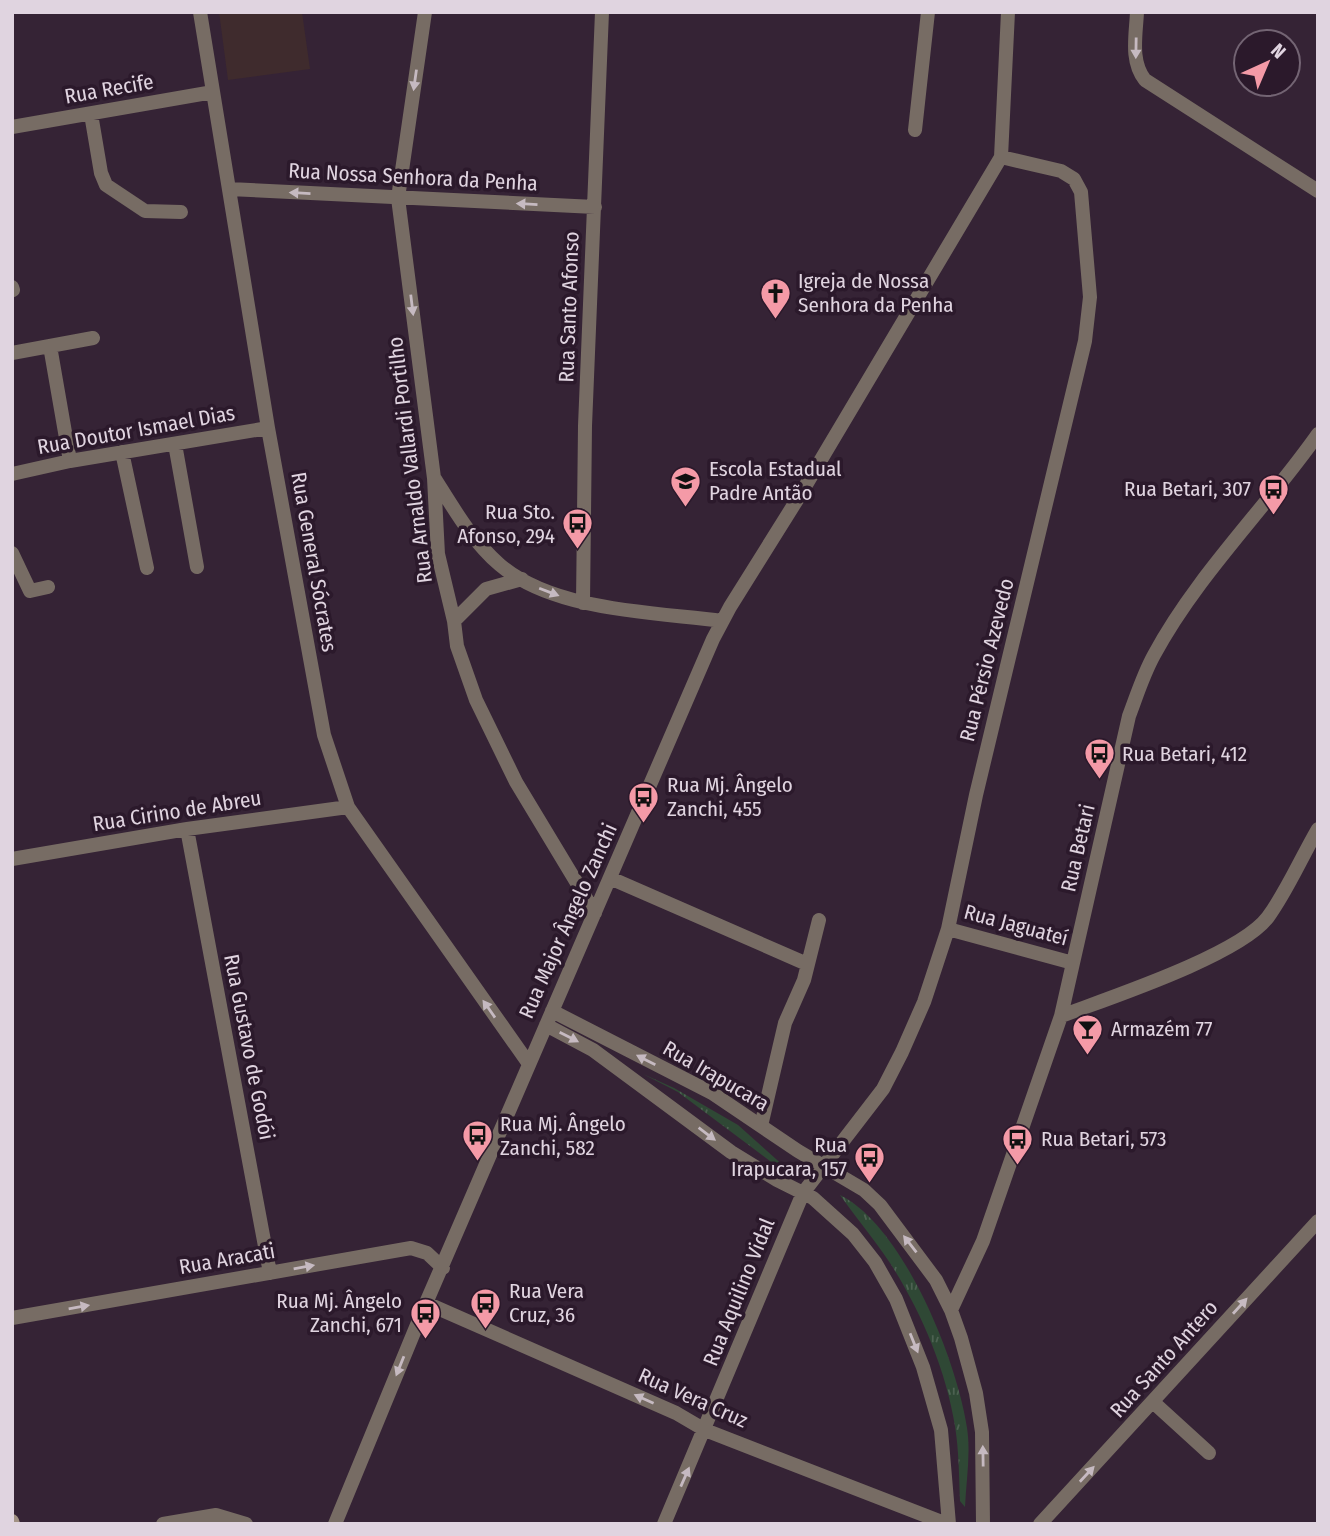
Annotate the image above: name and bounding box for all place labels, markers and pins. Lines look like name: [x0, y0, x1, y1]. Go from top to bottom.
place label: Igreja de Nossa Senhora da Penha: [798, 268, 954, 318]
church icon: Igreja de Nossa Senhora da Penha: [758, 276, 792, 320]
place label: Escola Estadual Padre Antão: [709, 456, 842, 506]
school or university icon: Escola Estadual Padre Antão: [669, 464, 703, 508]
bus stop icon: Rua Betari, 307: [1257, 472, 1291, 516]
place label: Rua Betari, 307: [1124, 476, 1251, 502]
place label: Rua Sto. Afonso, 294: [457, 499, 555, 549]
bus stop icon: Rua Sto. Afonso, 294: [561, 507, 595, 551]
bus stop icon: Rua Betari, 412: [1082, 737, 1116, 781]
place label: Rua Betari, 412: [1122, 741, 1247, 767]
place label: Rua Mj. Ângelo Zanchi, 455: [667, 772, 793, 822]
bus stop icon: Rua Mj. Ângelo Zanchi, 455: [627, 780, 661, 824]
bar icon: Armazém 77: [1071, 1012, 1105, 1056]
place label: Armazém 77: [1111, 1016, 1213, 1042]
place label: Rua Mj. Ângelo Zanchi, 582: [500, 1111, 626, 1161]
bus stop icon: Rua Mj. Ângelo Zanchi, 582: [460, 1119, 494, 1163]
bus stop icon: Rua Betari, 573: [1001, 1122, 1035, 1166]
place label: Rua Betari, 573: [1041, 1126, 1167, 1152]
place label: Rua Irapucara, 157: [731, 1132, 847, 1182]
bus stop icon: Rua Irapucara, 157: [853, 1140, 887, 1184]
place label: Rua Vera Cruz, 36: [509, 1278, 584, 1328]
bus stop icon: Rua Vera Cruz, 36: [469, 1286, 503, 1330]
place label: Rua Mj. Ângelo Zanchi, 671: [276, 1288, 402, 1338]
bus stop icon: Rua Mj. Ângelo Zanchi, 671: [408, 1296, 442, 1340]

